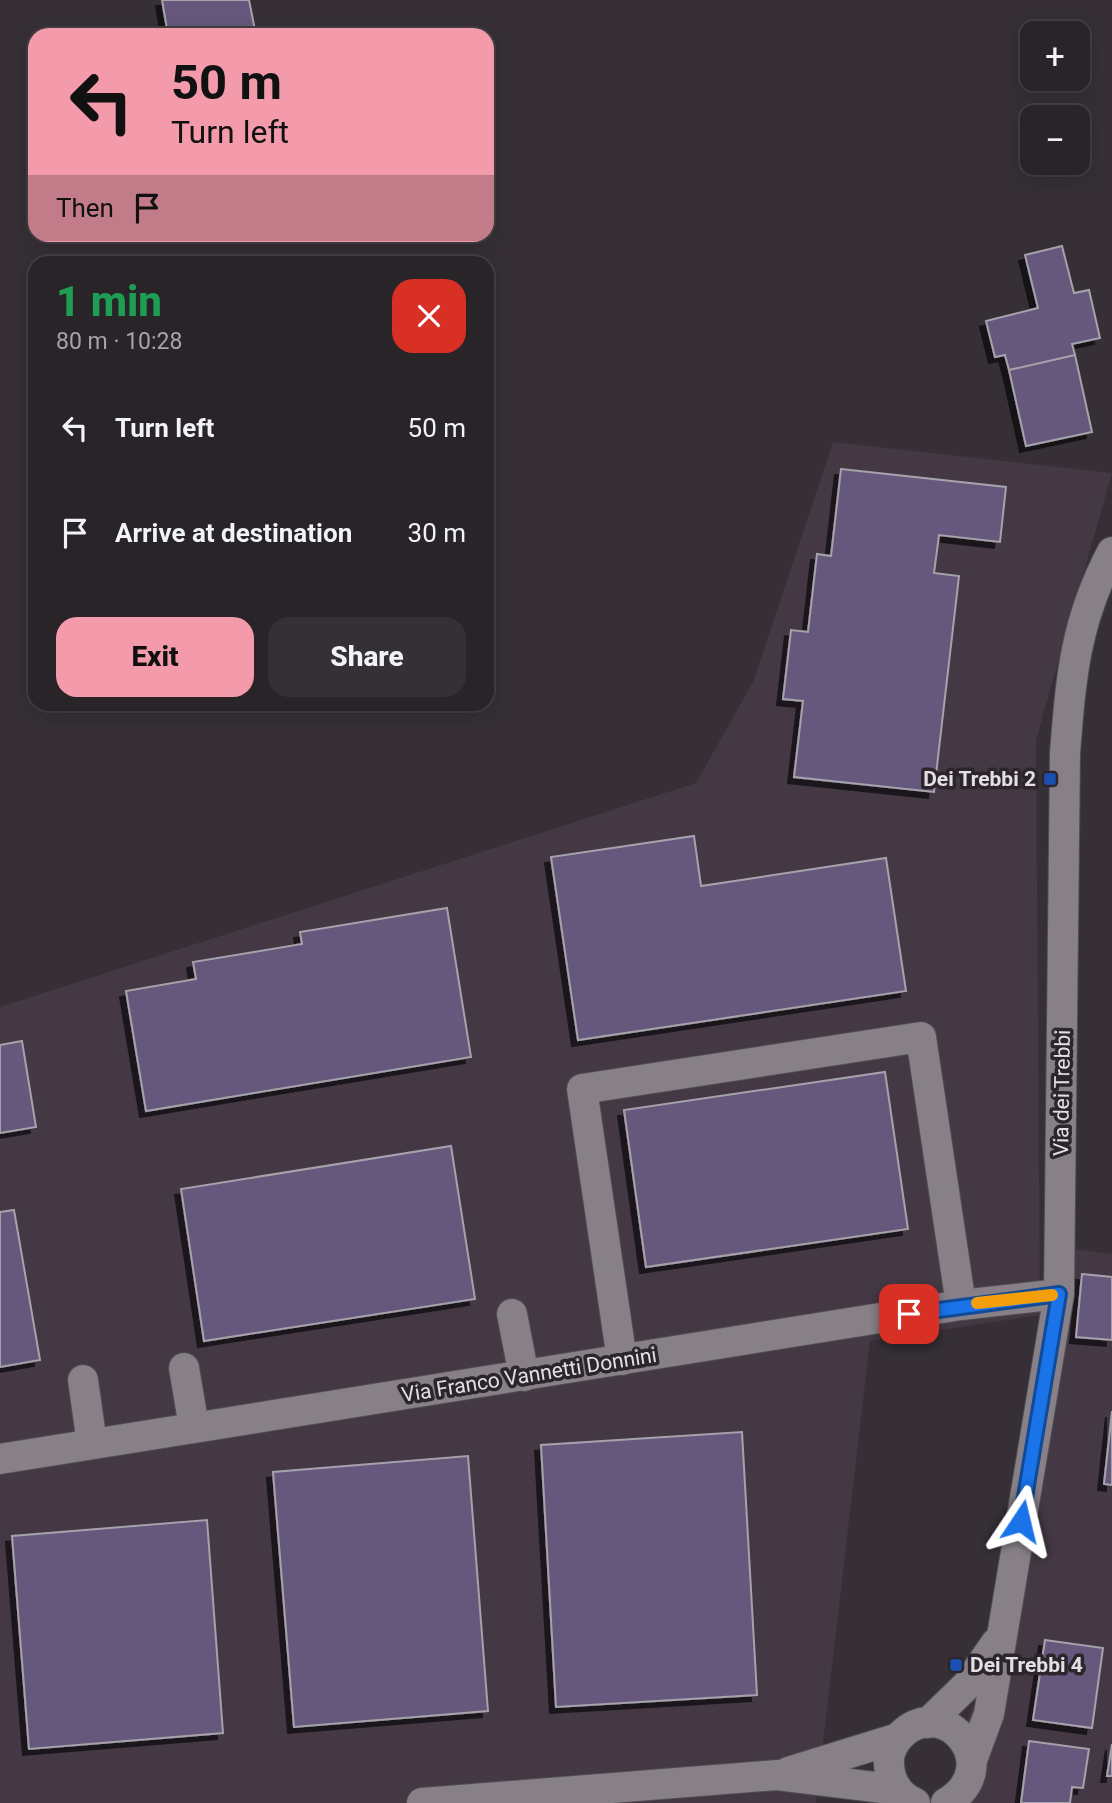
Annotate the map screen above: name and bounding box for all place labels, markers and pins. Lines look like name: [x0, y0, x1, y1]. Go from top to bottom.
place label: Dei Trebbi 2: [923, 767, 1036, 791]
marker: Dei Trebbi 2: [1042, 771, 1058, 787]
pin: [879, 1284, 939, 1344]
place label: Dei Trebbi 4: [970, 1653, 1083, 1677]
marker: Dei Trebbi 4: [948, 1657, 964, 1673]

